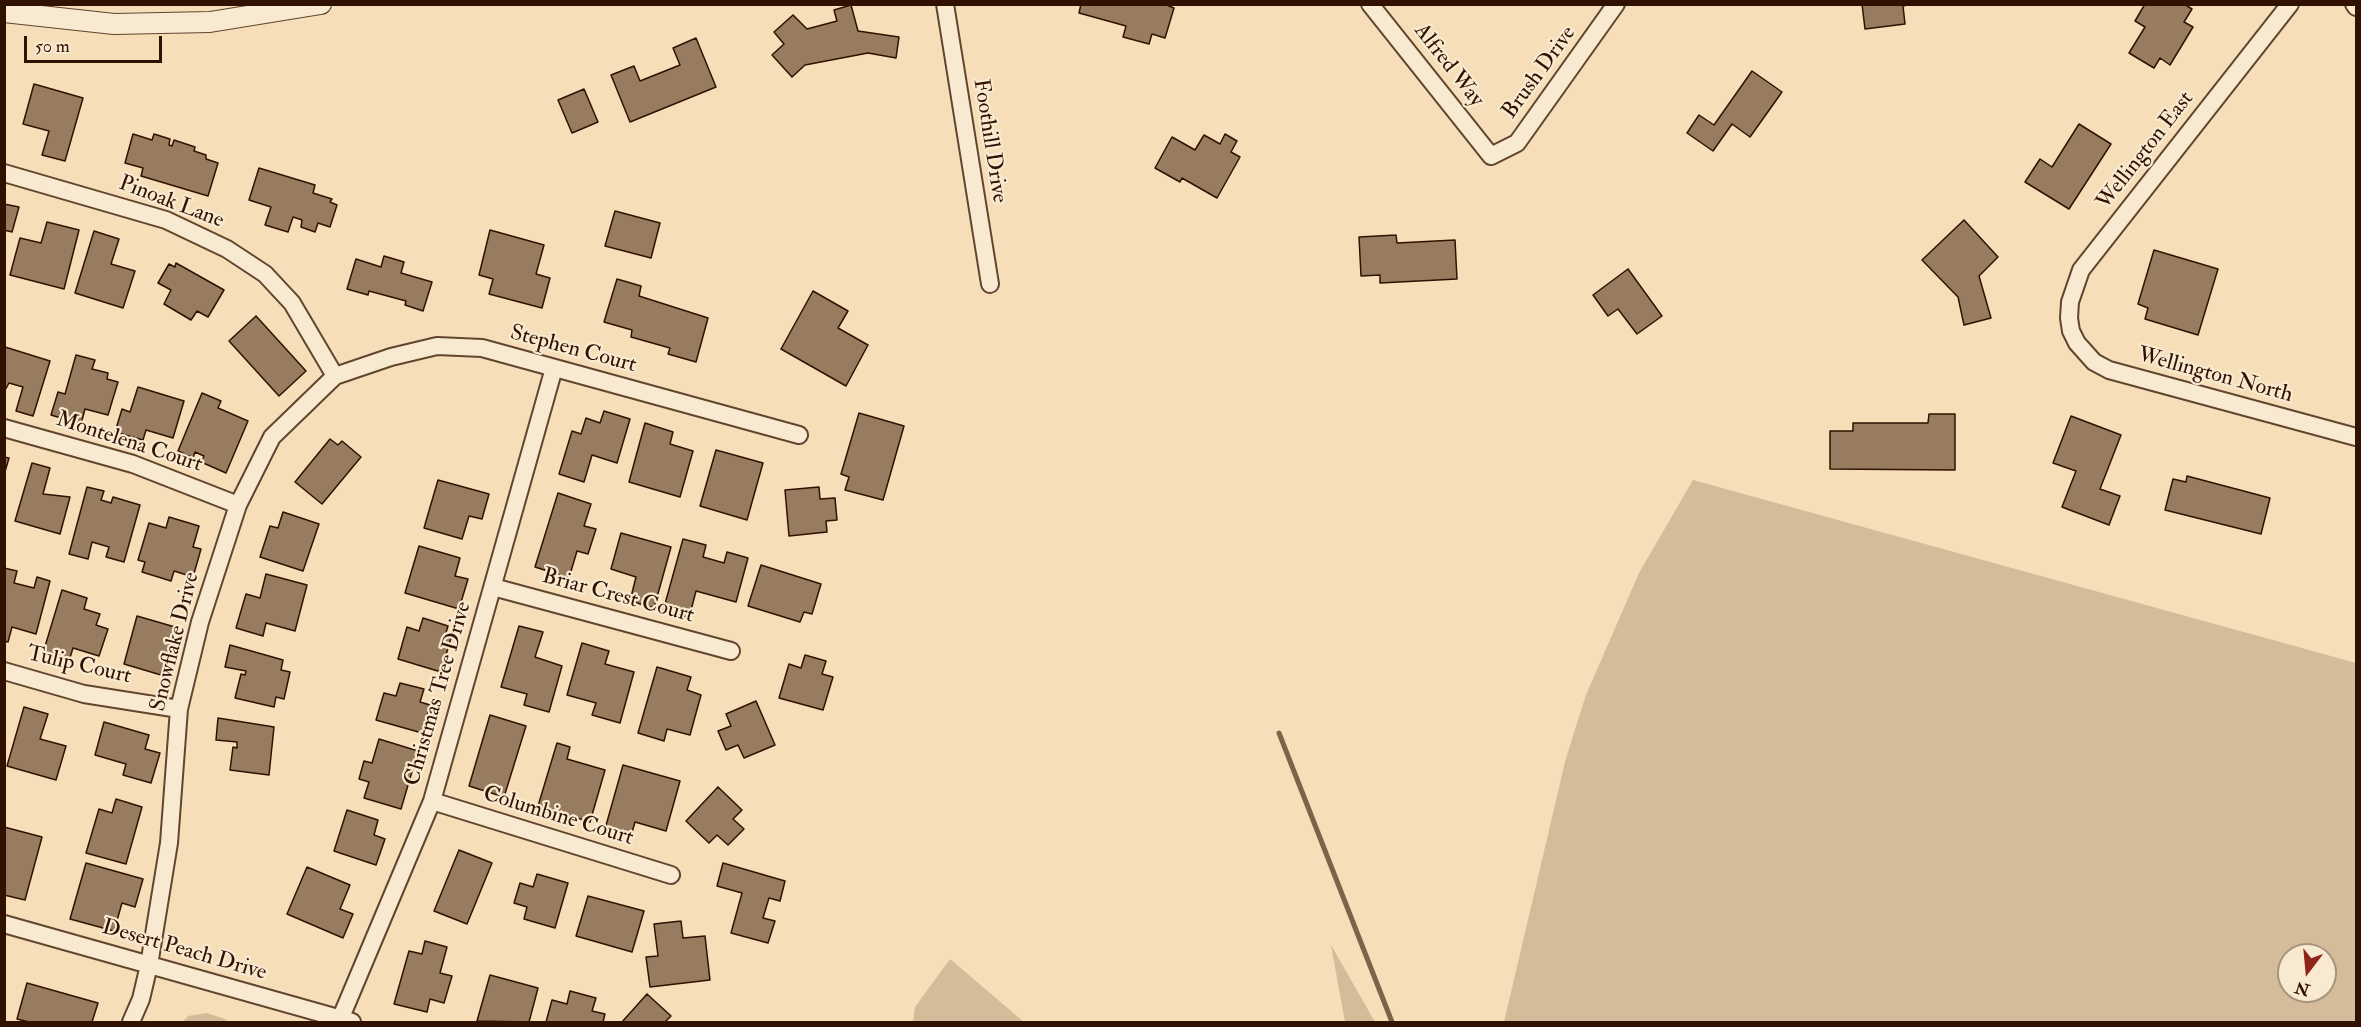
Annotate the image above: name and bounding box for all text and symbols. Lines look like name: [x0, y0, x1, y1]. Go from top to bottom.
street label: Alfred Way: [1407, 19, 1489, 113]
street label: Brush Drive: [1498, 22, 1582, 124]
scale bar: [27, 24, 165, 62]
text: 50 m: [35, 35, 70, 58]
street label: Foothill Drive: [966, 77, 1012, 205]
street label: Wellington East: [2092, 87, 2200, 215]
street label: Pinoak Lane: [115, 171, 227, 235]
street label: Stephen Court: [507, 320, 639, 380]
street label: Wellington North: [2135, 343, 2295, 409]
street label: Montelena Court: [53, 407, 205, 479]
street label: Briar Crest Court: [539, 564, 697, 630]
street label: Snowflake Drive: [146, 570, 206, 714]
street label: Christmas Tree Drive: [400, 599, 478, 789]
street label: Tulip Court: [24, 641, 134, 691]
street label: Columbine Court: [480, 782, 636, 852]
street label: Desert Peach Drive: [99, 915, 269, 987]
north arrow: [2277, 943, 2337, 1003]
text: N: [2293, 977, 2312, 1000]

